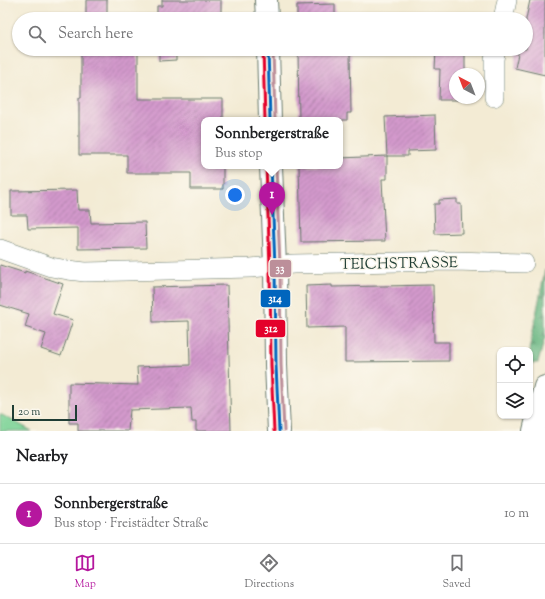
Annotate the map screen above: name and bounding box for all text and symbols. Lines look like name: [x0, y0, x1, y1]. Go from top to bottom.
search box: [12, 12, 533, 56]
icon: search: [26, 23, 48, 45]
text: Search here: [58, 24, 133, 45]
north arrow: [449, 68, 485, 104]
popup: [201, 117, 343, 169]
text: Sonnbergerstraße: [215, 124, 329, 145]
text: Bus stop: [215, 145, 262, 163]
pin: 1: [259, 182, 285, 215]
your location: [225, 185, 245, 205]
street label: TEICHSTRASSE: [340, 253, 458, 276]
line badge: 33: [269, 259, 292, 278]
text: 33: [276, 261, 285, 277]
line badge: 314: [260, 289, 291, 308]
text: 314: [268, 291, 282, 307]
line badge: 312: [255, 319, 286, 338]
text: 312: [264, 321, 279, 337]
map controls: [497, 347, 533, 419]
button: locate: [497, 347, 533, 383]
button: layers: [497, 383, 533, 419]
scale bar: [12, 403, 77, 422]
text: 20 m: [18, 404, 40, 420]
text: Nearby: [16, 445, 68, 469]
text: Sonnbergerstraße: [54, 494, 168, 515]
text: 1: [27, 505, 31, 523]
text: 10 m: [504, 505, 529, 523]
text: Bus stop · Freistädter Straße: [54, 515, 208, 533]
tab: Map: [74, 552, 96, 592]
tab: Directions: [245, 552, 294, 592]
tab: Saved: [443, 552, 471, 592]

